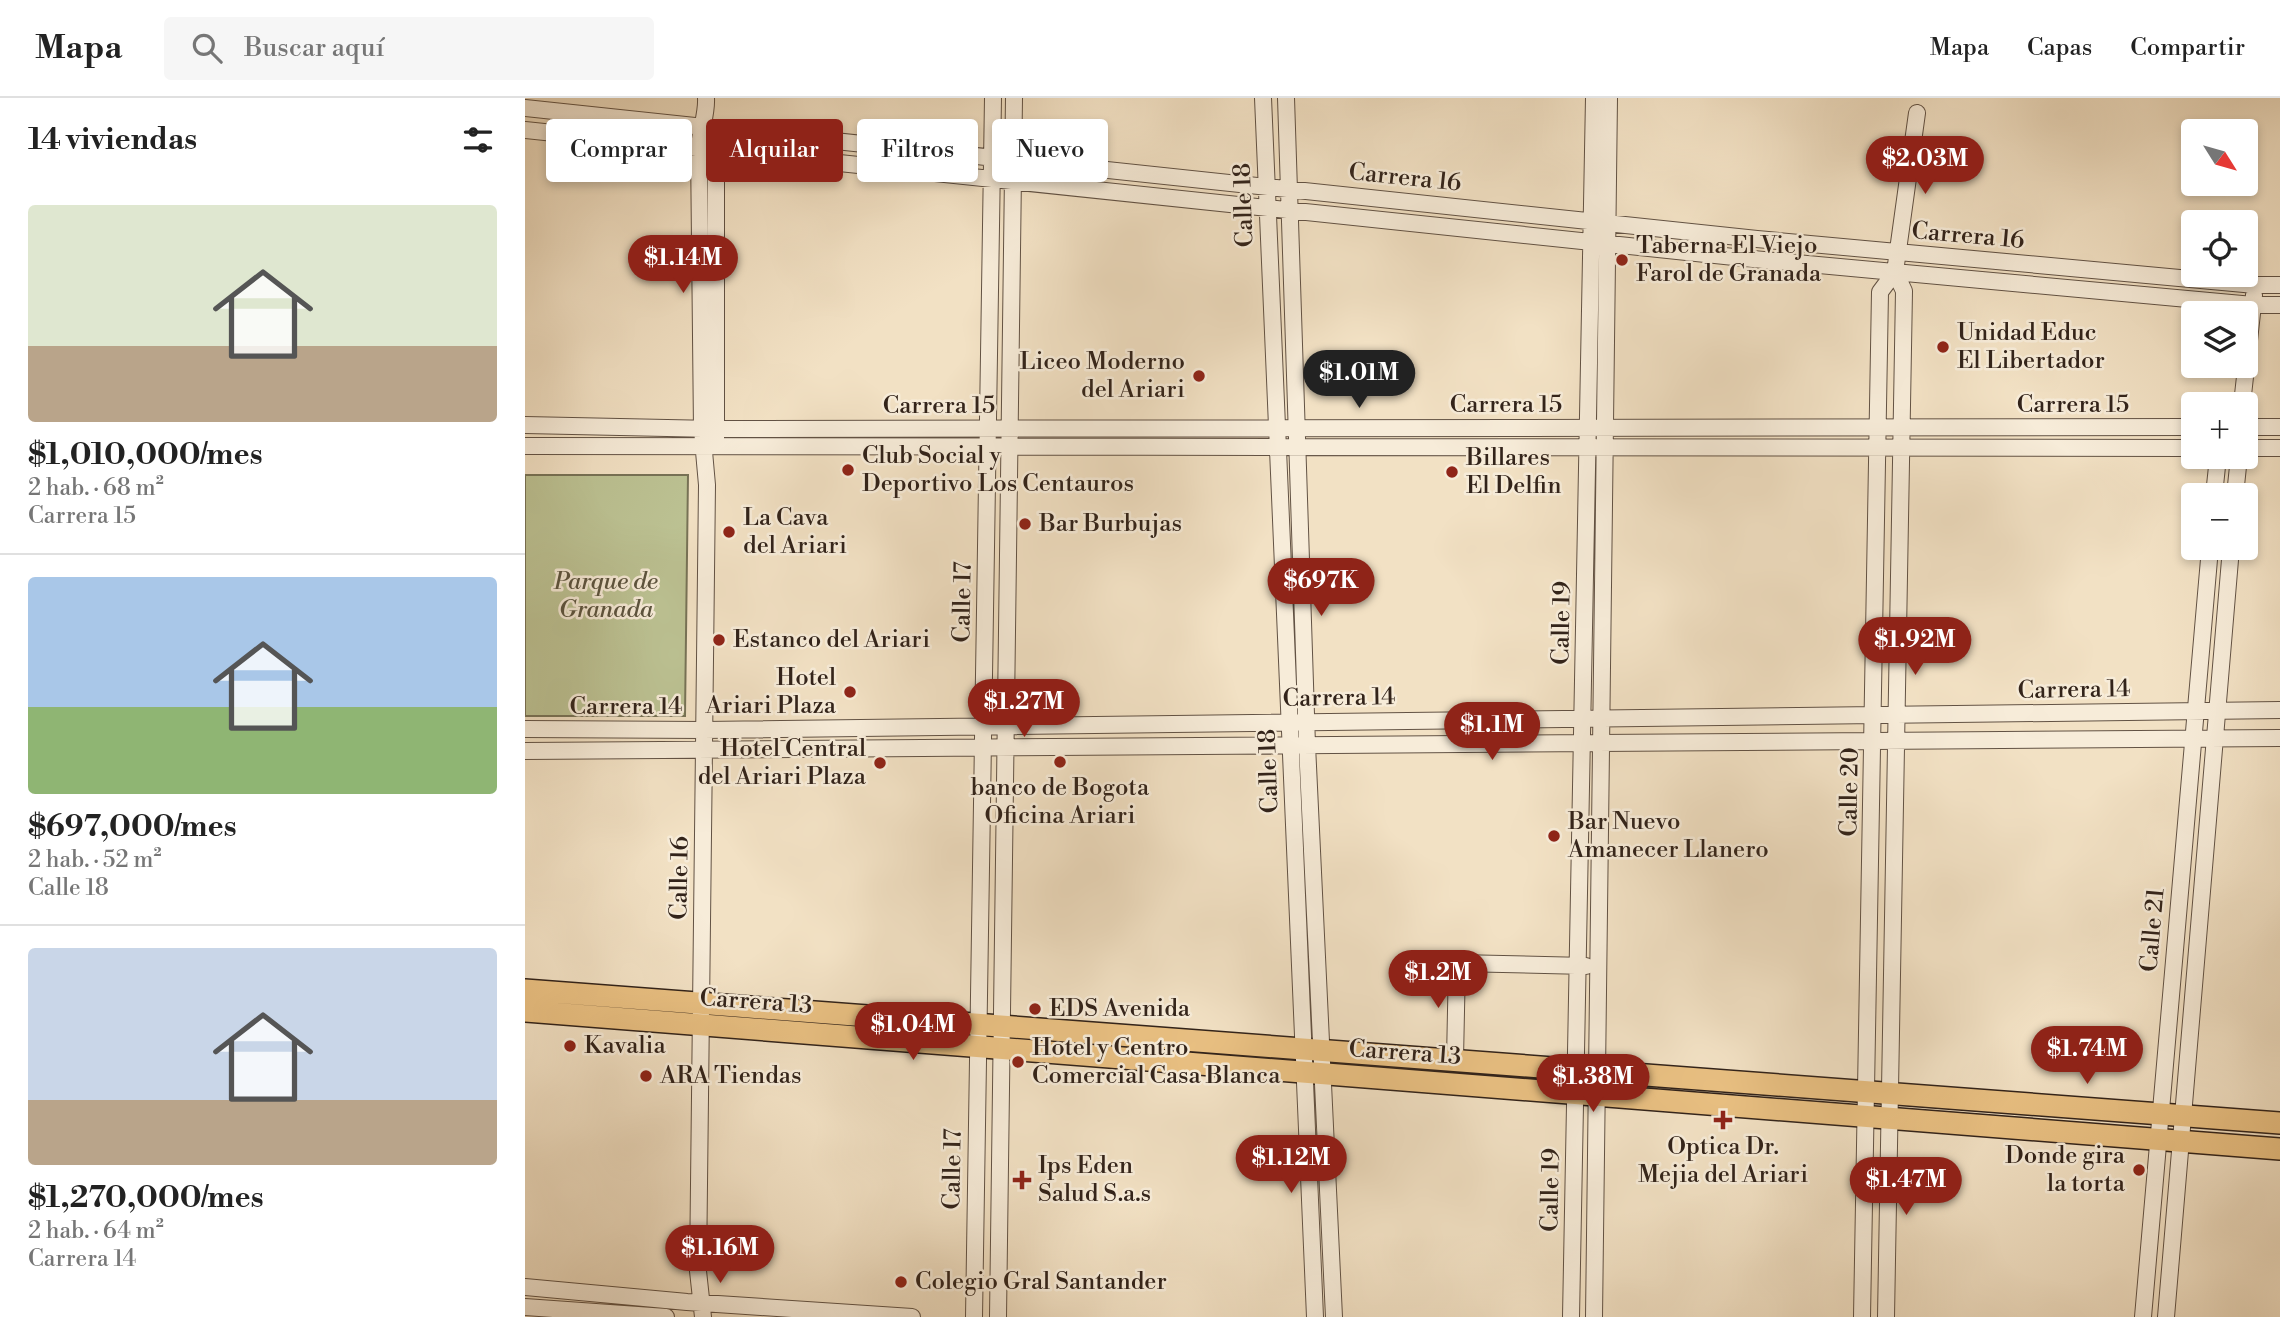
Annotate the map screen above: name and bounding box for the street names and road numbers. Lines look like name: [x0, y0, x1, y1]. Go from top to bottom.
street label: Carrera 16: [1347, 157, 1463, 199]
street label: Calle 18: [1228, 162, 1260, 248]
street label: Carrera 16: [1910, 216, 2026, 256]
street label: Carrera 15: [1450, 390, 1562, 420]
street label: Carrera 15: [2017, 390, 2129, 420]
street label: Carrera 15: [883, 391, 995, 421]
street label: Calle 17: [947, 561, 979, 643]
street label: Calle 19: [1546, 581, 1578, 665]
street label: Carrera 14: [2017, 674, 2131, 706]
street label: Carrera 14: [1282, 682, 1396, 714]
street label: Carrera 14: [570, 692, 682, 722]
street label: Calle 18: [1253, 728, 1285, 814]
street label: Calle 20: [1834, 747, 1866, 837]
street label: Calle 16: [664, 836, 696, 920]
street label: Calle 21: [2134, 886, 2172, 973]
street label: Carrera 13: [699, 983, 813, 1021]
street label: Carrera 13: [1348, 1034, 1462, 1072]
street label: Calle 17: [937, 1128, 969, 1210]
street label: Calle 19: [1535, 1148, 1567, 1232]

